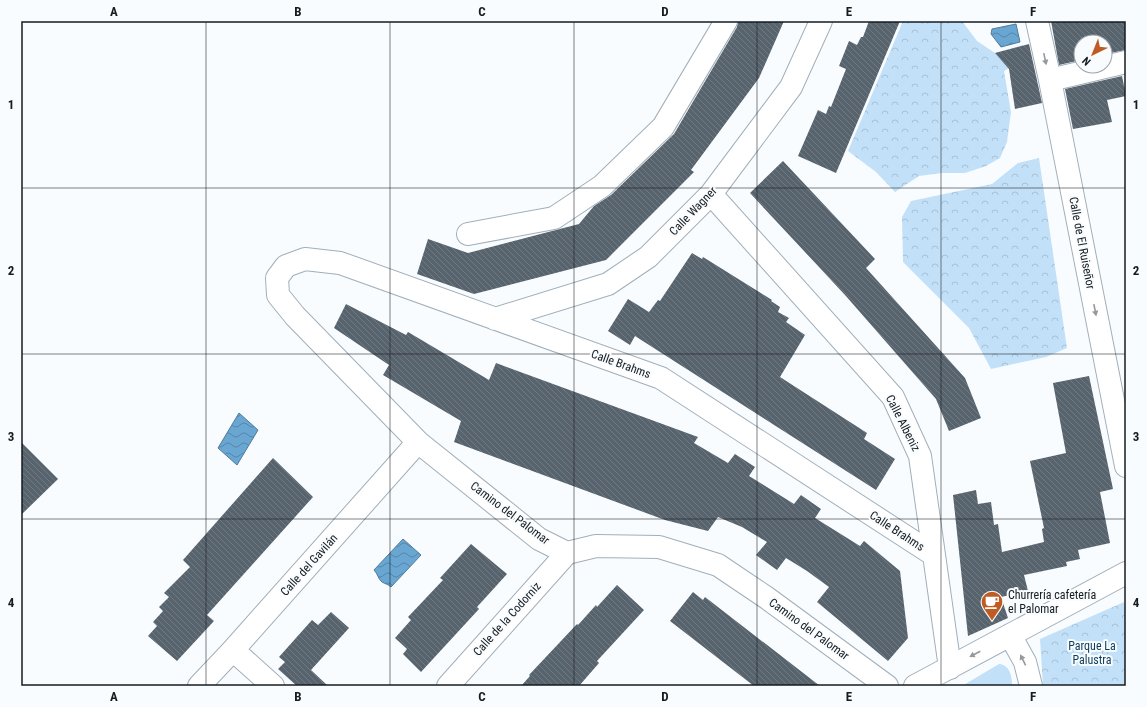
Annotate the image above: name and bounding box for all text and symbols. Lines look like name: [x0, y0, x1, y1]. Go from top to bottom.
text: A: [110, 4, 118, 19]
text: B: [294, 4, 302, 19]
text: C: [478, 4, 486, 19]
text: D: [661, 4, 669, 19]
text: E: [846, 4, 853, 19]
text: F: [1030, 4, 1036, 19]
north arrow: [1073, 34, 1113, 74]
one-way arrow: [1043, 53, 1049, 65]
text: N: [1079, 54, 1093, 68]
text: 1: [8, 97, 14, 112]
text: 1: [1133, 97, 1139, 112]
street label: Calle Wagner: [666, 184, 720, 238]
street label: Calle de El Ruiseñor: [1066, 196, 1098, 291]
text: 2: [8, 263, 15, 278]
text: 2: [1133, 263, 1140, 278]
one-way arrow: [1093, 304, 1099, 316]
street label: Calle Brahms: [589, 347, 653, 381]
street label: Calle Albeniz: [883, 392, 923, 454]
text: 3: [8, 429, 14, 444]
text: 3: [1133, 429, 1139, 444]
street label: Camino del Palomar: [468, 479, 553, 548]
street label: Calle Brahms: [867, 508, 927, 554]
street label: Calle del Gavilán: [278, 531, 341, 599]
street label: Calle de la Codorniz: [470, 579, 544, 659]
place label: Churrería cafetería el Palomar: [1008, 588, 1096, 616]
cafe icon: Churrería cafetería el Palomar: [979, 589, 1005, 622]
text: 4: [8, 595, 15, 610]
street label: Camino del Palomar: [766, 595, 852, 663]
text: 4: [1133, 595, 1140, 610]
park label: Parque La Palustra: [1068, 639, 1116, 667]
one-way arrow: [970, 651, 981, 657]
one-way arrow: [1020, 654, 1026, 665]
text: A: [110, 689, 118, 704]
text: B: [294, 689, 302, 704]
text: C: [478, 689, 486, 704]
text: D: [661, 689, 669, 704]
text: E: [846, 689, 853, 704]
text: F: [1030, 689, 1036, 704]

